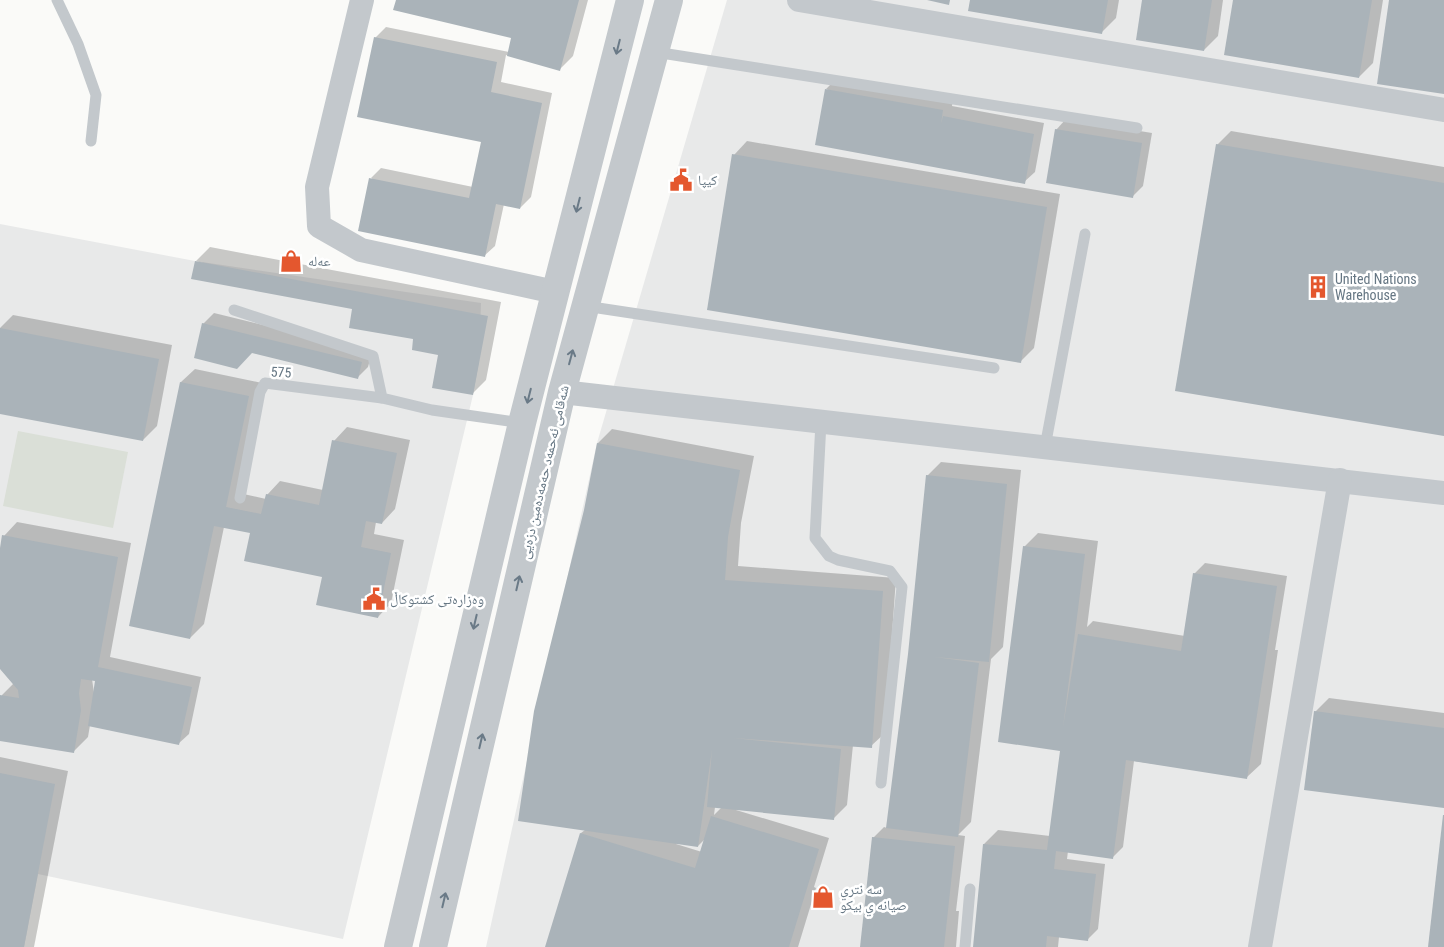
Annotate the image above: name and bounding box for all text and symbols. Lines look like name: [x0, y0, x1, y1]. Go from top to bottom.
one-way arrow: [613, 39, 622, 55]
public building icon: كيپا: [668, 167, 694, 193]
place label: كيپا: [698, 172, 718, 189]
one-way arrow: [573, 196, 582, 212]
shop icon: عەلە: [278, 248, 304, 274]
place label: عەلە: [308, 253, 331, 269]
place label: United Nations Warehouse: [1335, 271, 1417, 303]
building icon: United Nations Warehouse: [1305, 274, 1331, 300]
one-way arrow: [567, 349, 577, 365]
street label: 575: [270, 363, 292, 381]
street label: شەقامی ئەحمەد حەمەدەمین دزەیی: [516, 383, 573, 561]
one-way arrow: [524, 387, 533, 403]
one-way arrow: [514, 575, 523, 591]
public building icon: وەزارەتی کشتوکاڵ: [361, 586, 387, 612]
place label: وەزارەتی کشتوکاڵ: [390, 591, 484, 608]
one-way arrow: [470, 614, 479, 630]
one-way arrow: [477, 734, 486, 750]
place label: سه نتري صيانه ي بيكو: [840, 881, 907, 917]
shop icon: سه نتري صيانه ي بيكو: [810, 884, 836, 910]
one-way arrow: [440, 892, 449, 908]

